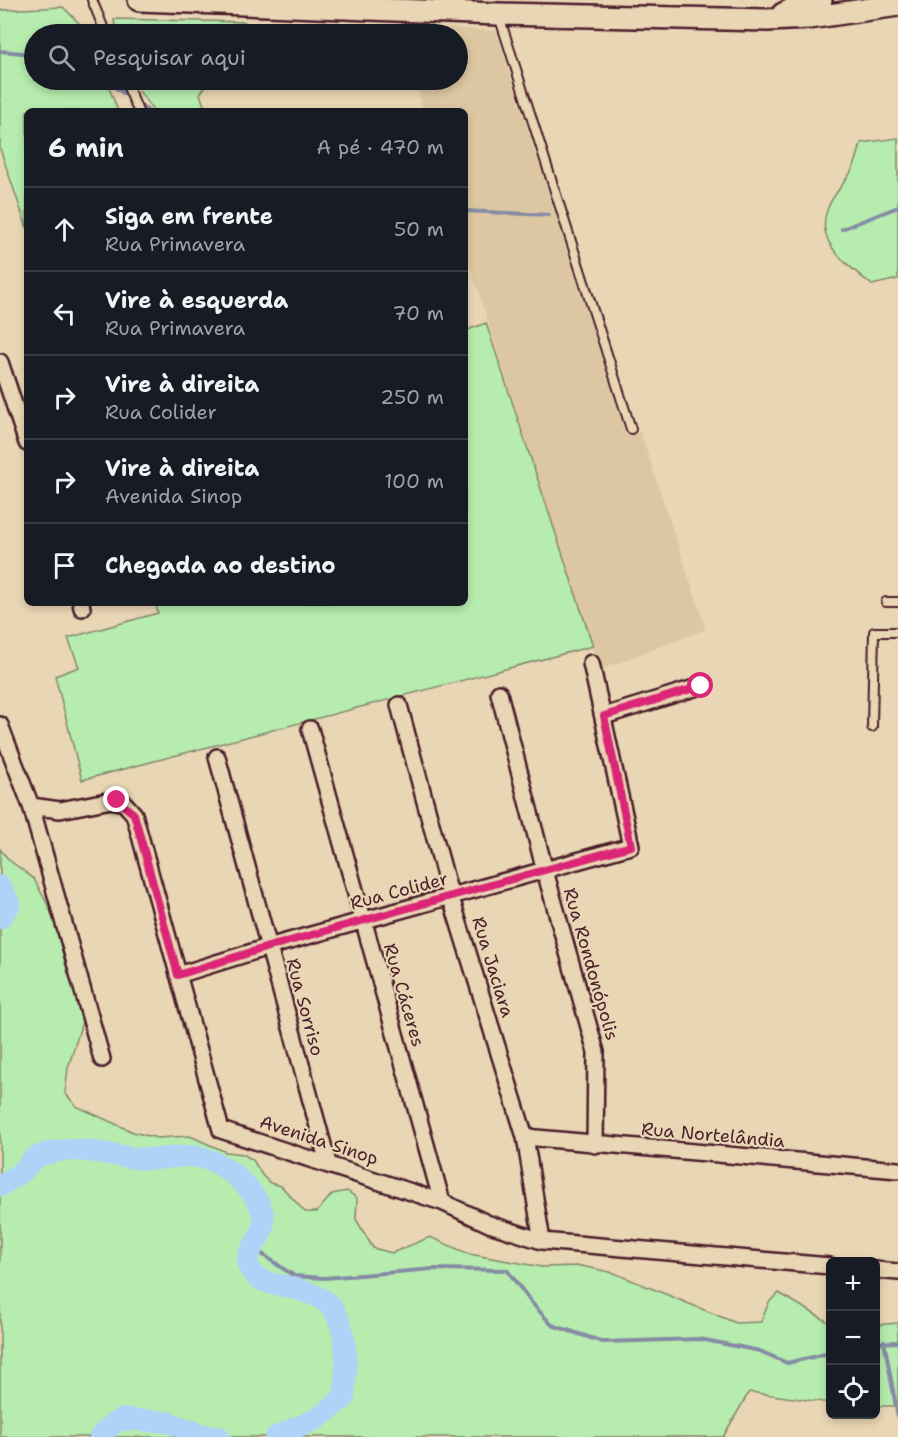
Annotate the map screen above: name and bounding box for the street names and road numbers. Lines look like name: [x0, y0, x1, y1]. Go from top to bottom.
street label: Rua Colider: [347, 866, 451, 916]
street label: Rua Rondonópolis: [558, 885, 624, 1043]
street label: Rua Jaciara: [466, 914, 520, 1020]
street label: Rua Cáceres: [378, 941, 430, 1049]
street label: Rua Sorriso: [280, 956, 330, 1058]
street label: Avenida Sinop: [257, 1110, 381, 1170]
street label: Rua Nortelândia: [640, 1117, 786, 1153]

